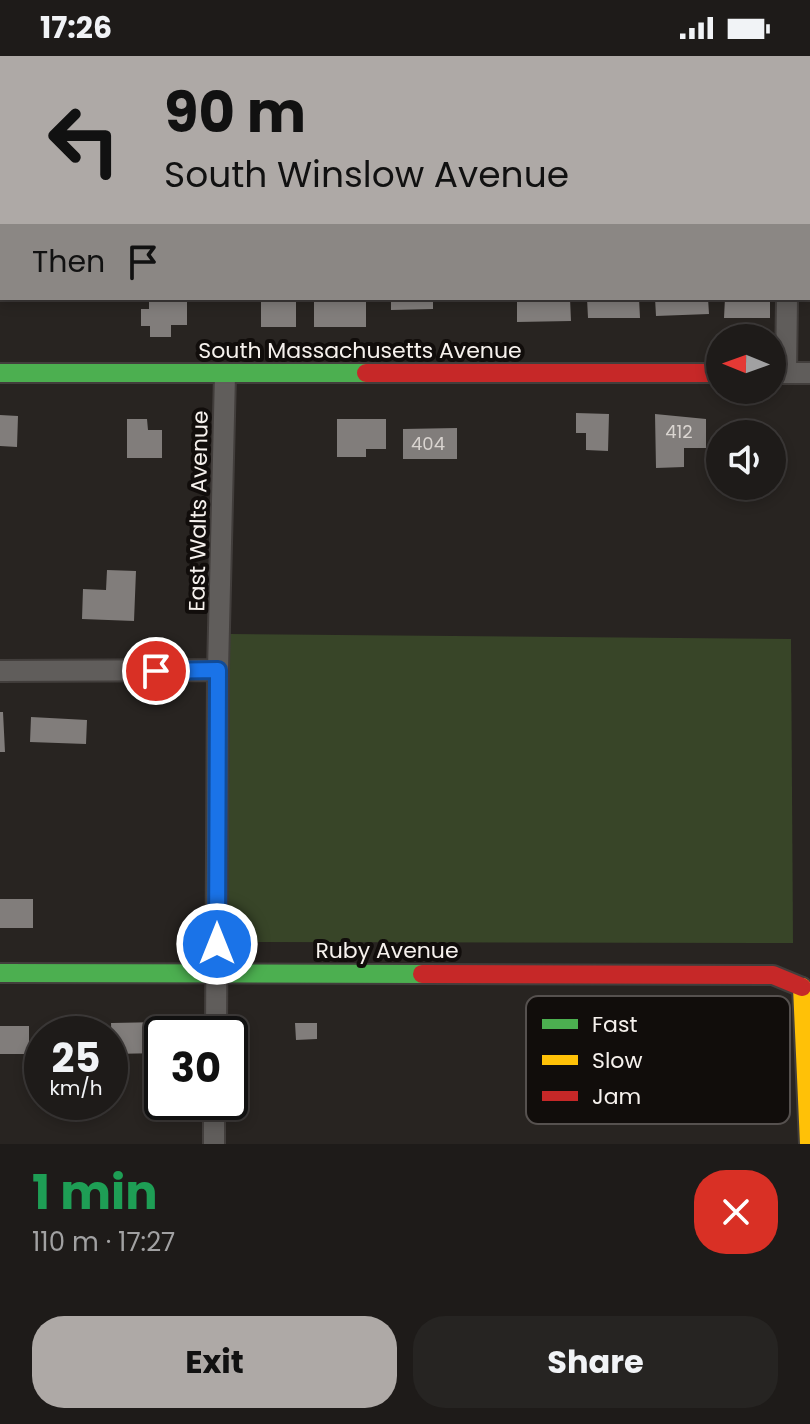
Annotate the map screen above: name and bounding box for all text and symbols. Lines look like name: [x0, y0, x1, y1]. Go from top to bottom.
text: 17:26: [40, 6, 112, 49]
text: 90 m: [164, 73, 306, 152]
icon: left: [32, 88, 136, 192]
text: South Winslow Avenue: [164, 149, 569, 200]
text: Then: [32, 240, 105, 283]
icon: arrive: [121, 240, 165, 284]
north arrow: [706, 324, 786, 404]
map controls: [706, 324, 786, 500]
street label: South Massachusetts Avenue: [198, 335, 522, 366]
street label: East Walts Avenue: [181, 410, 216, 612]
house number: 412: [665, 419, 693, 444]
button: sound: [706, 420, 786, 500]
house number: 404: [411, 431, 445, 456]
pin: [122, 637, 190, 705]
icon: arrive: [134, 649, 178, 693]
position arrow: [175, 902, 259, 986]
street label: Ruby Avenue: [315, 935, 459, 966]
legend: [526, 996, 790, 1124]
text: Fast: [592, 1009, 637, 1040]
speed limit sign: 30: [144, 1016, 248, 1120]
text: 25: [52, 1030, 100, 1086]
text: Slow: [592, 1045, 642, 1076]
text: km/h: [49, 1074, 103, 1102]
text: Jam: [592, 1081, 641, 1112]
text: 1 min: [32, 1159, 158, 1226]
button: close: [694, 1170, 778, 1254]
text: 110 m · 17:27: [32, 1224, 175, 1260]
button: Exit: [32, 1316, 397, 1408]
button: Share: [413, 1316, 778, 1408]

